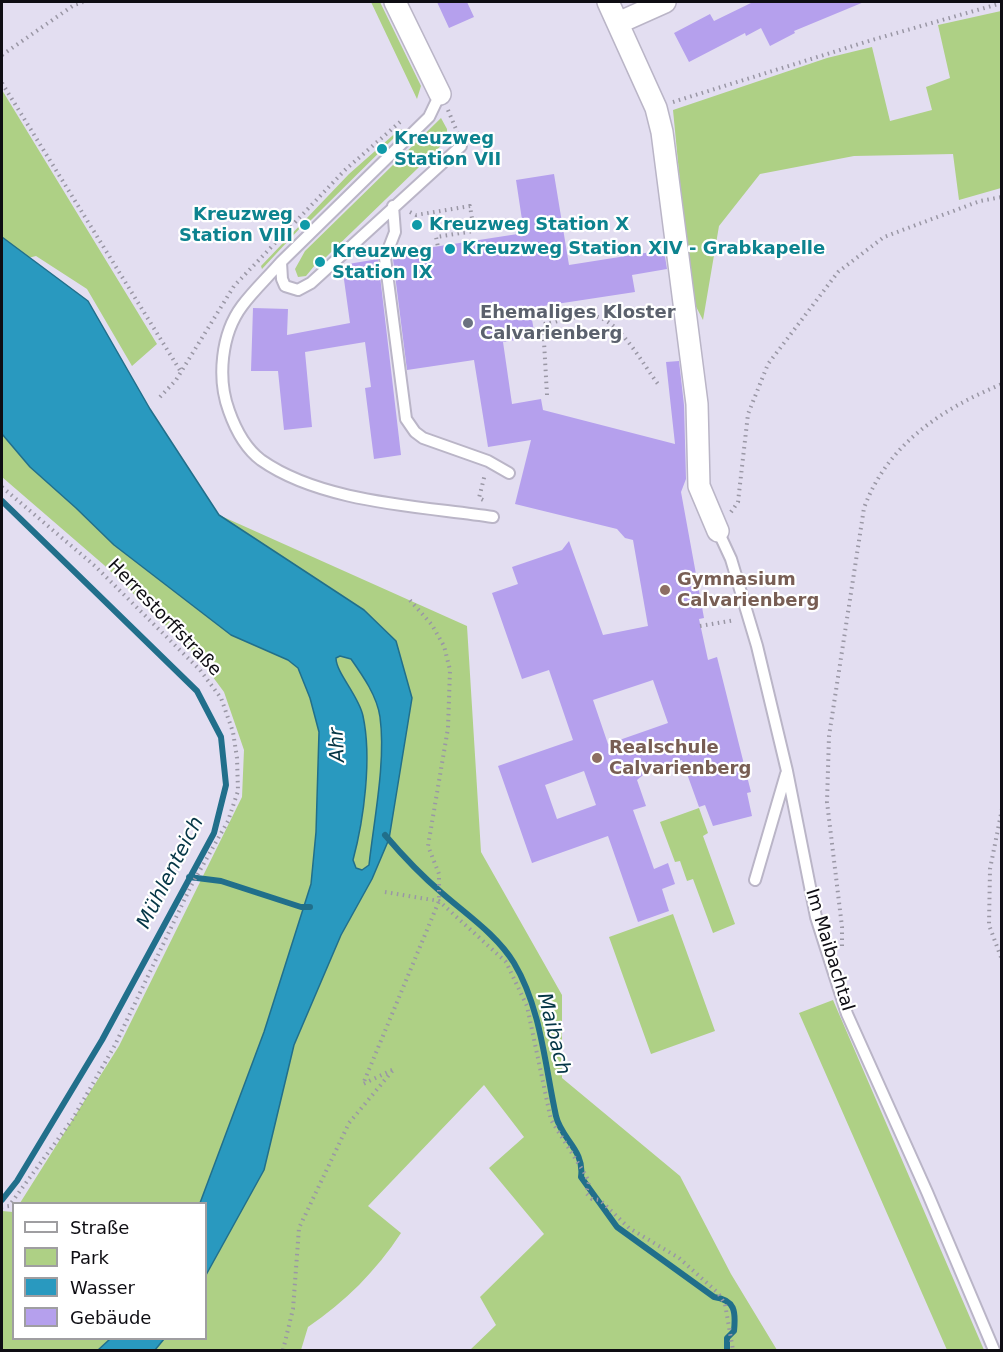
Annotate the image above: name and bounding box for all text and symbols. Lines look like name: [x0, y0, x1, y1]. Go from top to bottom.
place label: Kreuzweg Station VII: [394, 128, 501, 170]
marker: Kreuzweg Station VII: [375, 142, 389, 156]
place label: Kreuzweg Station VIII: [179, 204, 293, 246]
place label: Kreuzweg Station X: [429, 214, 629, 236]
marker: Kreuzweg Station VIII: [298, 218, 312, 232]
marker: Kreuzweg Station X: [410, 218, 424, 232]
place label: Kreuzweg Station XIV - Grabkapelle: [462, 238, 825, 260]
place label: Kreuzweg Station IX: [332, 241, 433, 284]
marker: Kreuzweg Station XIV - Grabkapelle: [443, 242, 457, 256]
marker: Kreuzweg Station IX: [313, 255, 327, 269]
place label: Ehemaliges Kloster Calvarienberg: [480, 302, 676, 344]
marker: Ehemaliges Kloster Calvarienberg: [461, 316, 475, 330]
street label: Herrestorffstraße: [103, 555, 225, 681]
place label: Gymnasium Calvarienberg: [677, 569, 819, 612]
marker: Gymnasium Calvarienberg: [658, 583, 672, 597]
water label: Ahr: [325, 727, 351, 763]
place label: Realschule Calvarienberg: [609, 737, 751, 780]
marker: Realschule Calvarienberg: [590, 751, 604, 765]
water label: Mühlenteich: [132, 813, 210, 933]
street label: Im Maibachtal: [800, 886, 858, 1014]
water label: Maibach: [531, 990, 575, 1078]
legend: [12, 1202, 207, 1340]
text: Straße: [70, 1217, 129, 1238]
text: Park: [70, 1247, 109, 1268]
text: Wasser: [70, 1277, 135, 1298]
text: Gebäude: [70, 1307, 151, 1328]

